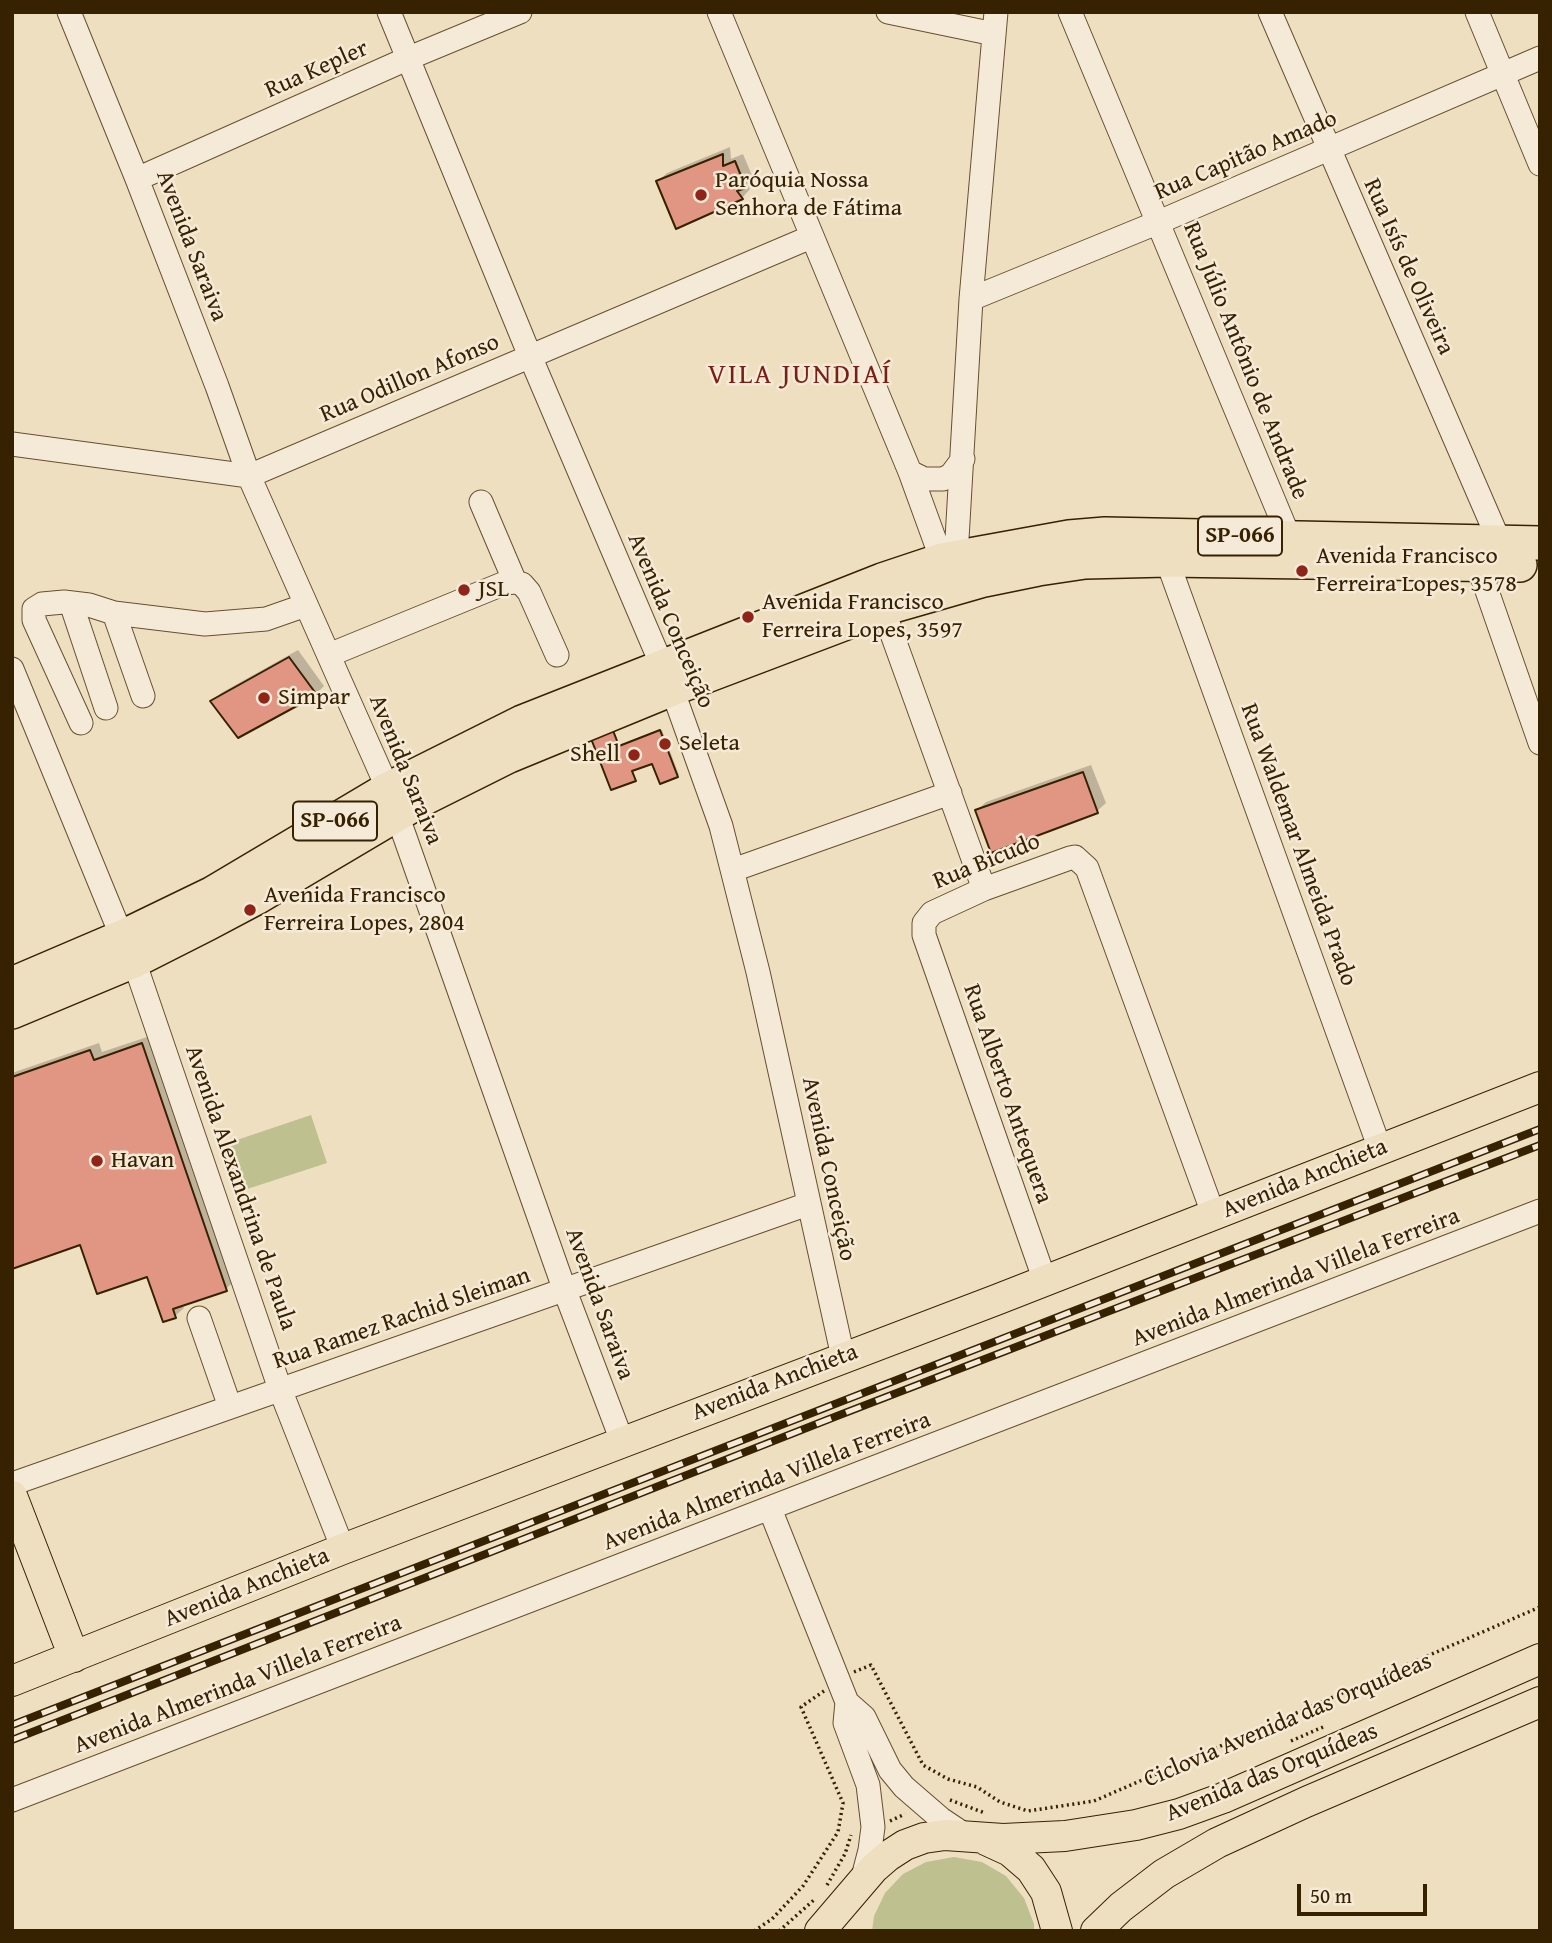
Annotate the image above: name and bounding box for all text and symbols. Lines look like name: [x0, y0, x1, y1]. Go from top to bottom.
street label: Rua Kepler: [261, 35, 373, 105]
street label: Rua Capitão Amado: [1150, 105, 1342, 207]
street label: Avenida Saraiva: [149, 166, 233, 326]
place label: Paróquia Nossa Senhora de Fátima: [715, 167, 902, 223]
street label: Rua Isís de Oliveira: [1356, 175, 1460, 359]
marker: Paróquia Nossa Senhora de Fátima: [693, 187, 709, 203]
street label: Rua Júlio Antônio de Andrade: [1176, 218, 1314, 504]
street label: Rua Odillon Afonso: [316, 328, 504, 430]
district label: VILA JUNDIAÍ: [709, 359, 891, 393]
road number: SP-066: [1198, 516, 1282, 556]
street label: Avenida Conceição: [620, 529, 720, 713]
place label: Avenida Francisco Ferreira Lopes, 3578: [1316, 543, 1517, 599]
marker: Avenida Francisco Ferreira Lopes, 3578: [1294, 563, 1310, 579]
place label: JSL: [478, 576, 509, 604]
marker: JSL: [456, 582, 472, 598]
place label: Avenida Francisco Ferreira Lopes, 3597: [762, 589, 963, 645]
marker: Avenida Francisco Ferreira Lopes, 3597: [740, 609, 756, 625]
place label: Simpar: [278, 684, 350, 712]
marker: Simpar: [256, 690, 272, 706]
street label: Avenida Saraiva: [362, 691, 448, 849]
street label: Rua Waldemar Almeida Prado: [1233, 700, 1363, 990]
place label: Seleta: [679, 730, 740, 758]
marker: Seleta: [657, 736, 673, 752]
place label: Shell: [570, 741, 620, 769]
marker: Shell: [626, 747, 642, 763]
road number: SP-066: [293, 802, 377, 841]
street label: Rua Bicudo: [929, 828, 1045, 896]
place label: Avenida Francisco Ferreira Lopes, 2804: [264, 882, 465, 938]
marker: Avenida Francisco Ferreira Lopes, 2804: [242, 902, 258, 918]
street label: Rua Alberto Antequera: [956, 981, 1058, 1207]
street label: Avenida Alexandrina de Paula: [178, 1042, 302, 1334]
street label: Avenida Conceição: [794, 1074, 862, 1264]
street label: Avenida Anchieta: [1218, 1133, 1392, 1225]
place label: Havan: [111, 1147, 174, 1175]
marker: Havan: [89, 1153, 105, 1169]
street label: Avenida Almerinda Villela Ferreira: [1128, 1202, 1464, 1354]
street label: Avenida Saraiva: [558, 1224, 640, 1384]
street label: Rua Ramez Rachid Sleiman: [270, 1261, 534, 1377]
street label: Avenida Anchieta: [688, 1338, 862, 1428]
street label: Avenida Almerinda Villela Ferreira: [599, 1406, 935, 1558]
street label: Avenida Anchieta: [160, 1542, 334, 1634]
street label: Avenida Almerinda Villela Ferreira: [70, 1609, 406, 1761]
street label: Ciclovia Avenida das Orquídeas: [1140, 1647, 1436, 1795]
street label: Avenida das Orquídeas: [1162, 1717, 1382, 1829]
scale bar: [1300, 1870, 1430, 1914]
text: 50 m: [1310, 1880, 1352, 1911]

